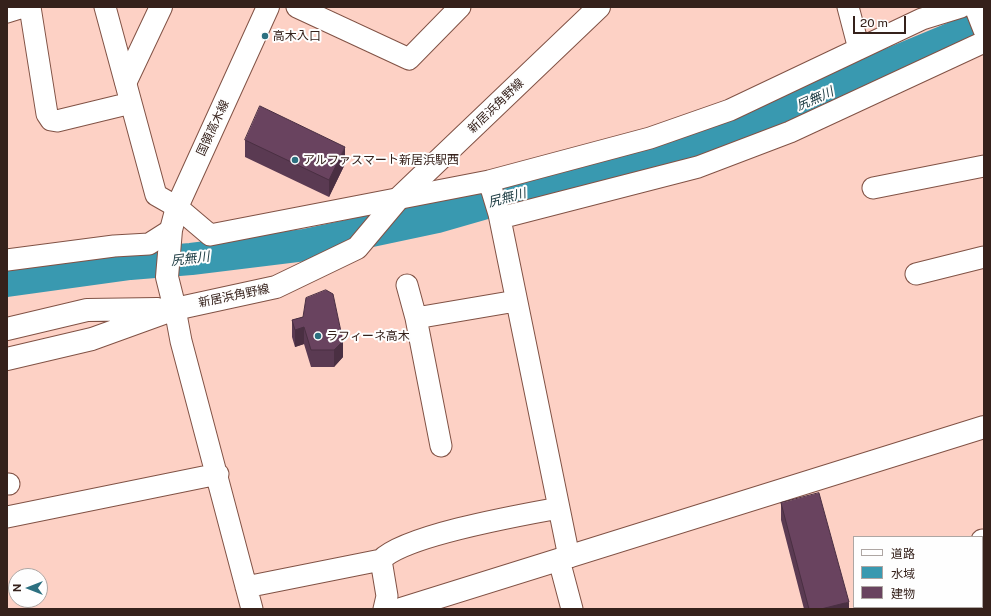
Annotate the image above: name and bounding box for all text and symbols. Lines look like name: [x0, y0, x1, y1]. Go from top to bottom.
scale bar: [855, 8, 908, 34]
text: 20 m: [860, 16, 888, 30]
place label: 高木入口: [273, 29, 321, 43]
marker: 高木入口: [260, 31, 270, 41]
street label: 新居浜角野線: [465, 76, 527, 136]
water label: 尻無川: [794, 84, 836, 114]
street label: 国領高木線: [194, 98, 232, 158]
place label: アルファスマート新居浜駅西: [303, 153, 459, 167]
marker: アルファスマート新居浜駅西: [290, 155, 300, 165]
water label: 尻無川: [486, 185, 528, 211]
water label: 尻無川: [170, 249, 210, 269]
street label: 新居浜角野線: [197, 281, 271, 311]
place label: ラフィーネ高木: [326, 329, 410, 343]
marker: ラフィーネ高木: [313, 331, 323, 341]
legend: [853, 536, 983, 608]
text: 道路: [891, 547, 915, 561]
text: 水域: [891, 567, 915, 581]
north arrow: [8, 568, 48, 608]
text: N: [11, 584, 23, 592]
text: 建物: [891, 587, 915, 601]

